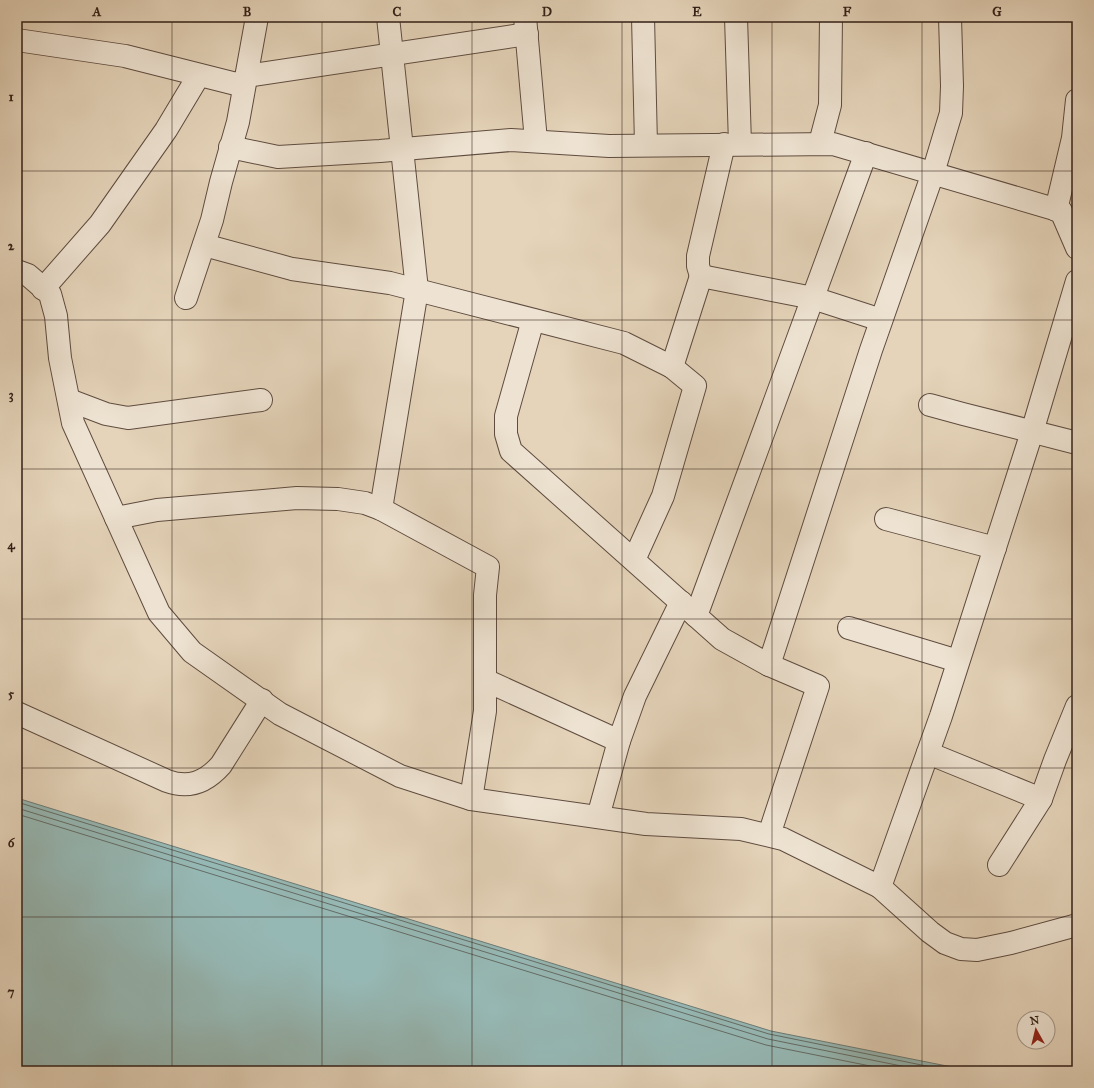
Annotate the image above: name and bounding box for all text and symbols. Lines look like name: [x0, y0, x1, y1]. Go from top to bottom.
text: A: [92, 4, 102, 20]
text: B: [243, 4, 252, 20]
text: C: [393, 4, 402, 20]
text: D: [542, 4, 552, 20]
text: E: [692, 4, 702, 20]
text: F: [843, 4, 852, 20]
text: G: [992, 4, 1002, 20]
text: 1: [8, 89, 14, 105]
text: 2: [8, 238, 15, 254]
text: 3: [8, 387, 14, 403]
text: 4: [7, 537, 15, 553]
text: 5: [8, 686, 15, 702]
text: 6: [8, 835, 16, 851]
text: 7: [8, 984, 15, 1000]
north arrow: [1016, 1010, 1056, 1050]
text: N: [1029, 1013, 1041, 1028]

